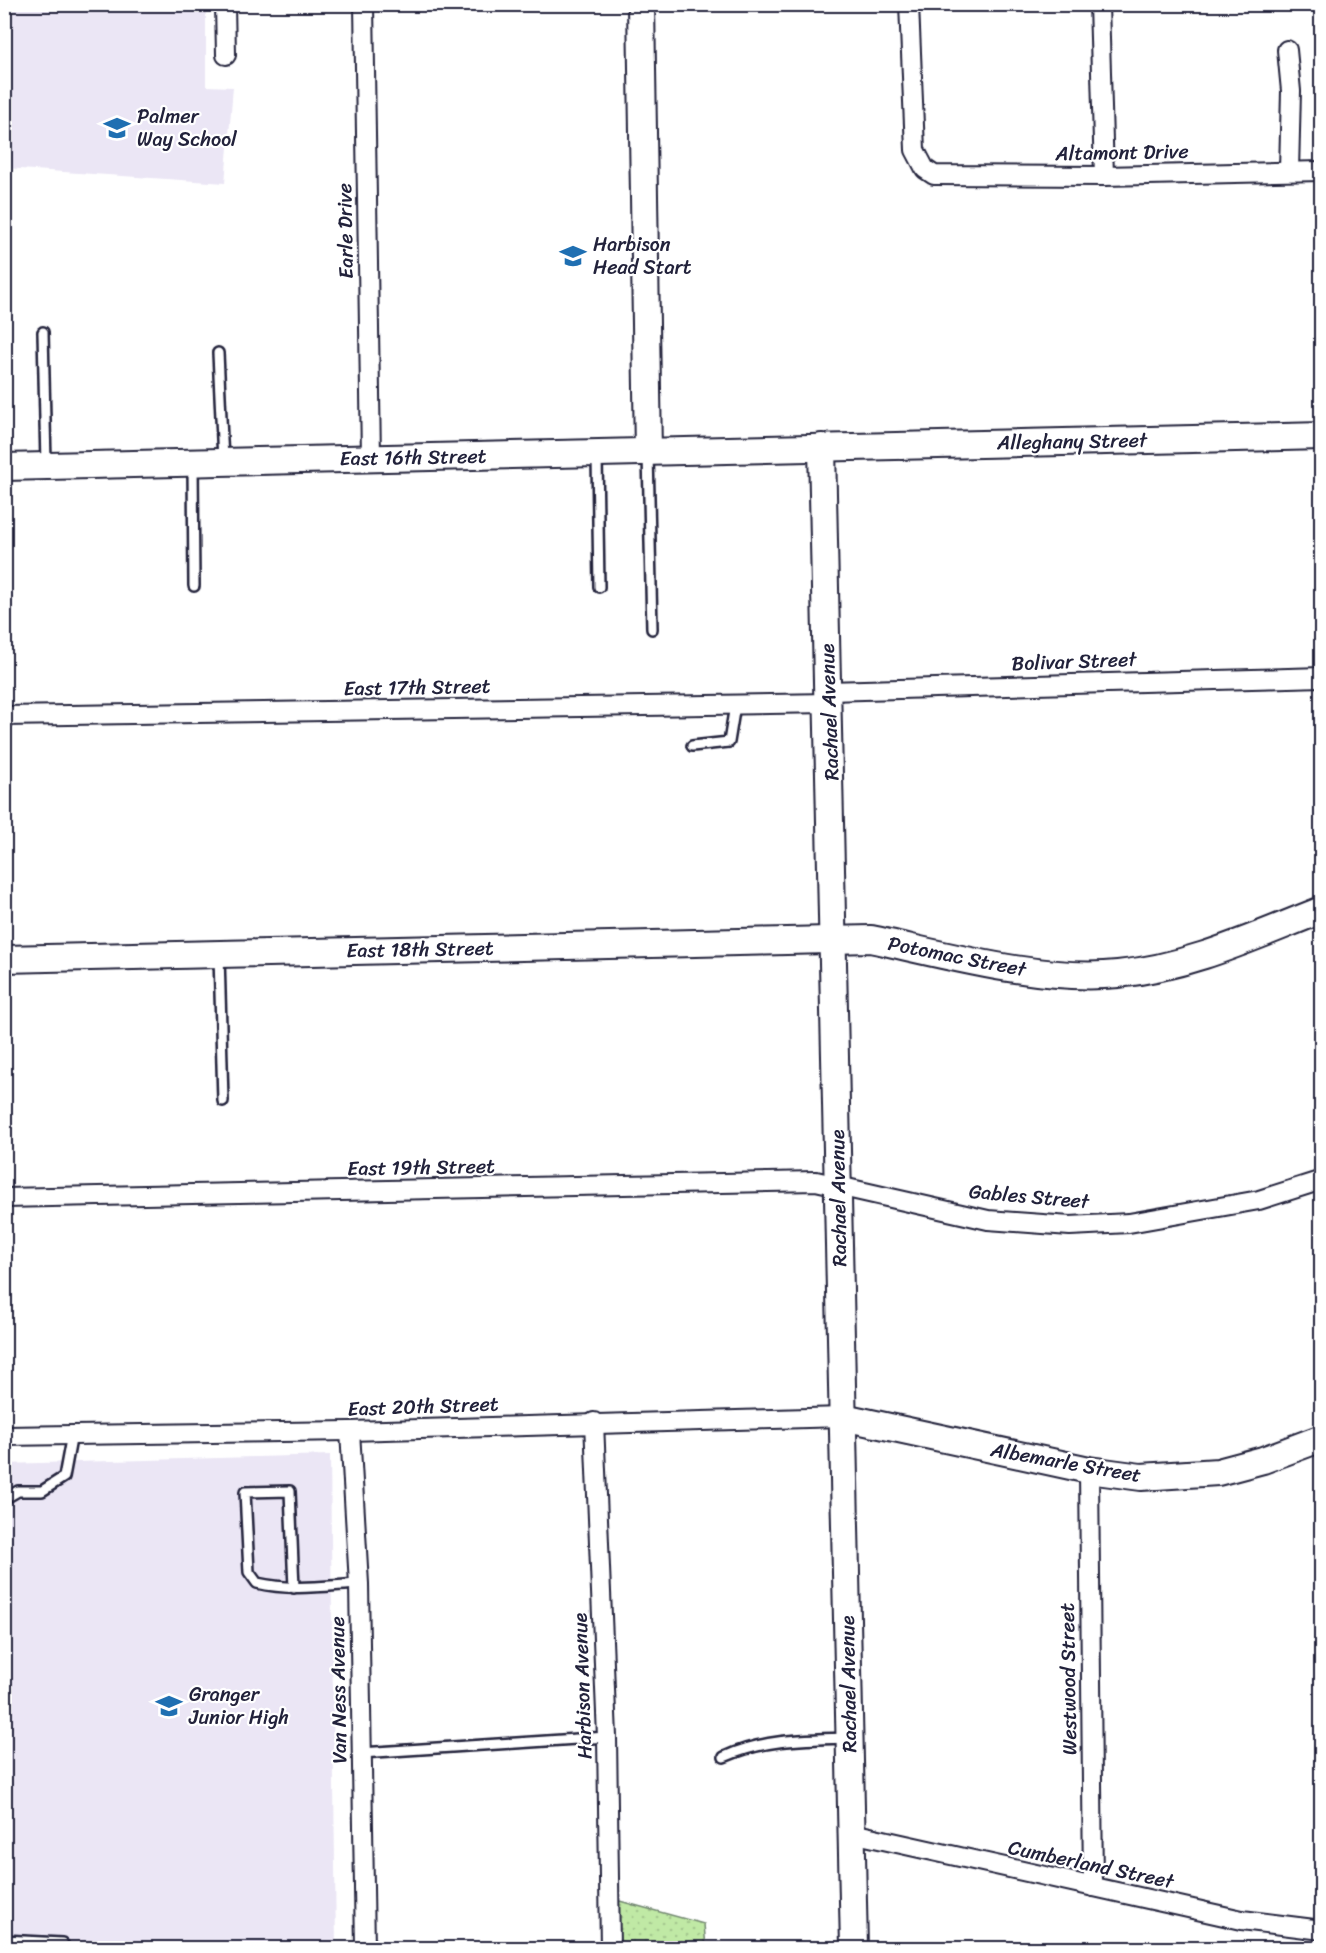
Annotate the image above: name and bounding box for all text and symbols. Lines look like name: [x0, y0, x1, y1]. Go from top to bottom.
place label: Palmer Way School: [137, 99, 238, 157]
school or university icon: Palmer Way School: [102, 113, 132, 143]
street label: Altamont Drive: [1054, 134, 1189, 171]
street label: Earle Drive: [327, 183, 364, 279]
place label: Harbison Head Start: [593, 227, 692, 285]
school or university icon: Harbison Head Start: [558, 241, 588, 271]
street label: Alleghany Street: [996, 423, 1148, 460]
street label: East 16th Street: [339, 439, 487, 476]
street label: Bolivar Street: [1011, 642, 1138, 681]
street label: Rachael Avenue: [810, 643, 849, 781]
street label: East 17th Street: [343, 669, 491, 706]
street label: Potomac Street: [885, 926, 1030, 987]
street label: East 18th Street: [346, 931, 494, 968]
street label: Rachael Avenue: [820, 1129, 857, 1267]
street label: East 19th Street: [347, 1149, 495, 1186]
street label: Gables Street: [967, 1174, 1091, 1219]
street label: East 20th Street: [347, 1386, 499, 1427]
street label: Albemarle Street: [987, 1432, 1144, 1493]
street label: Westwood Street: [1050, 1602, 1087, 1755]
street label: Harbison Avenue: [562, 1612, 603, 1760]
street label: Rachael Avenue: [830, 1615, 867, 1753]
street label: Van Ness Avenue: [320, 1616, 357, 1764]
place label: Granger Junior High: [188, 1677, 289, 1735]
school or university icon: Granger Junior High: [154, 1691, 184, 1721]
street label: Cumberland Street: [1005, 1830, 1178, 1899]

